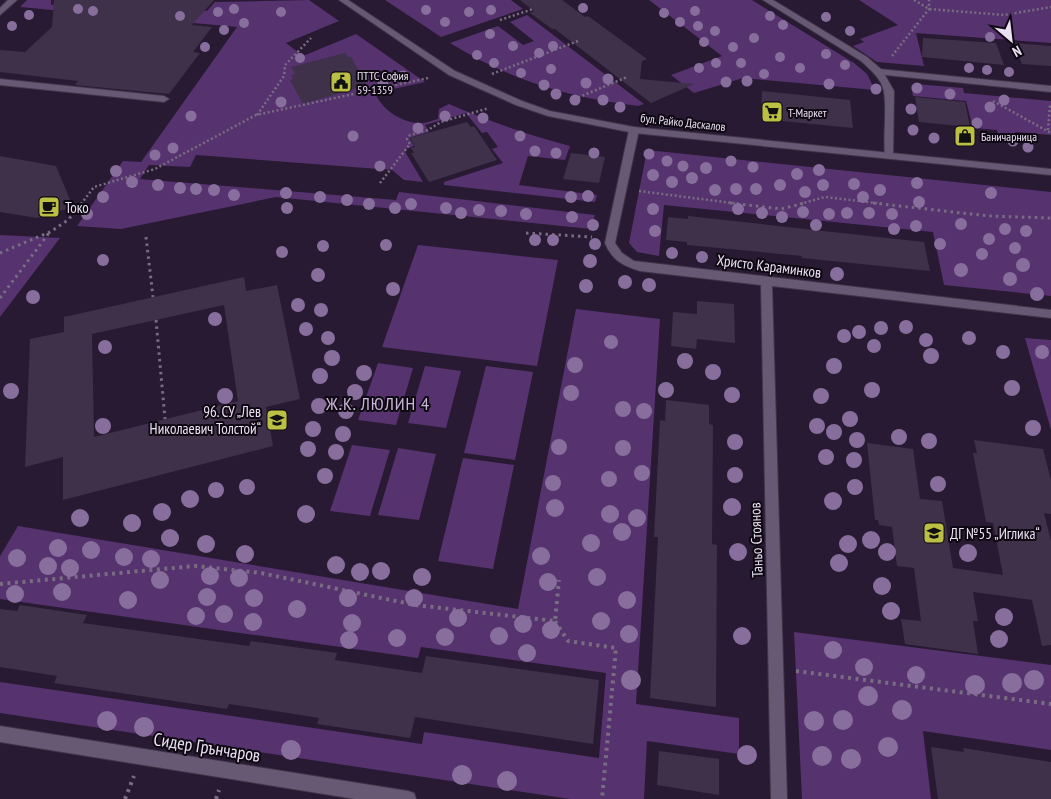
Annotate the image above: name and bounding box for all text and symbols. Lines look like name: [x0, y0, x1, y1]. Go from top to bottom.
north arrow: [986, 15, 1036, 65]
text: N: [1010, 42, 1025, 61]
place label: ПТТС София 59-1359: [357, 68, 409, 97]
public building icon: ПТТС София 59-1359: [329, 70, 353, 94]
supermarket icon: Т-Маркет: [760, 100, 784, 124]
place label: Т-Маркет: [788, 105, 827, 120]
street label: бул. Райко Даскалов: [640, 110, 726, 134]
shop icon: Баничарница: [953, 124, 977, 148]
place label: Баничарница: [981, 129, 1037, 144]
cafe icon: Токо: [37, 195, 61, 219]
place label: Токо: [65, 198, 89, 217]
street label: Христо Караминков: [716, 250, 822, 282]
district label: Ж.К. ЛЮЛИН 4: [325, 392, 430, 415]
place label: 96. СУ „Лев Николаевич Толстой“: [150, 402, 261, 438]
school or university icon: 96. СУ „Лев Николаевич Толстой“: [265, 408, 289, 432]
street label: Таньо Стоянов: [745, 502, 767, 578]
school or university icon: ДГ №55 „Иглика“: [922, 521, 946, 545]
place label: ДГ №55 „Иглика“: [950, 524, 1040, 543]
street label: Сидер Грънчаров: [152, 727, 262, 767]

